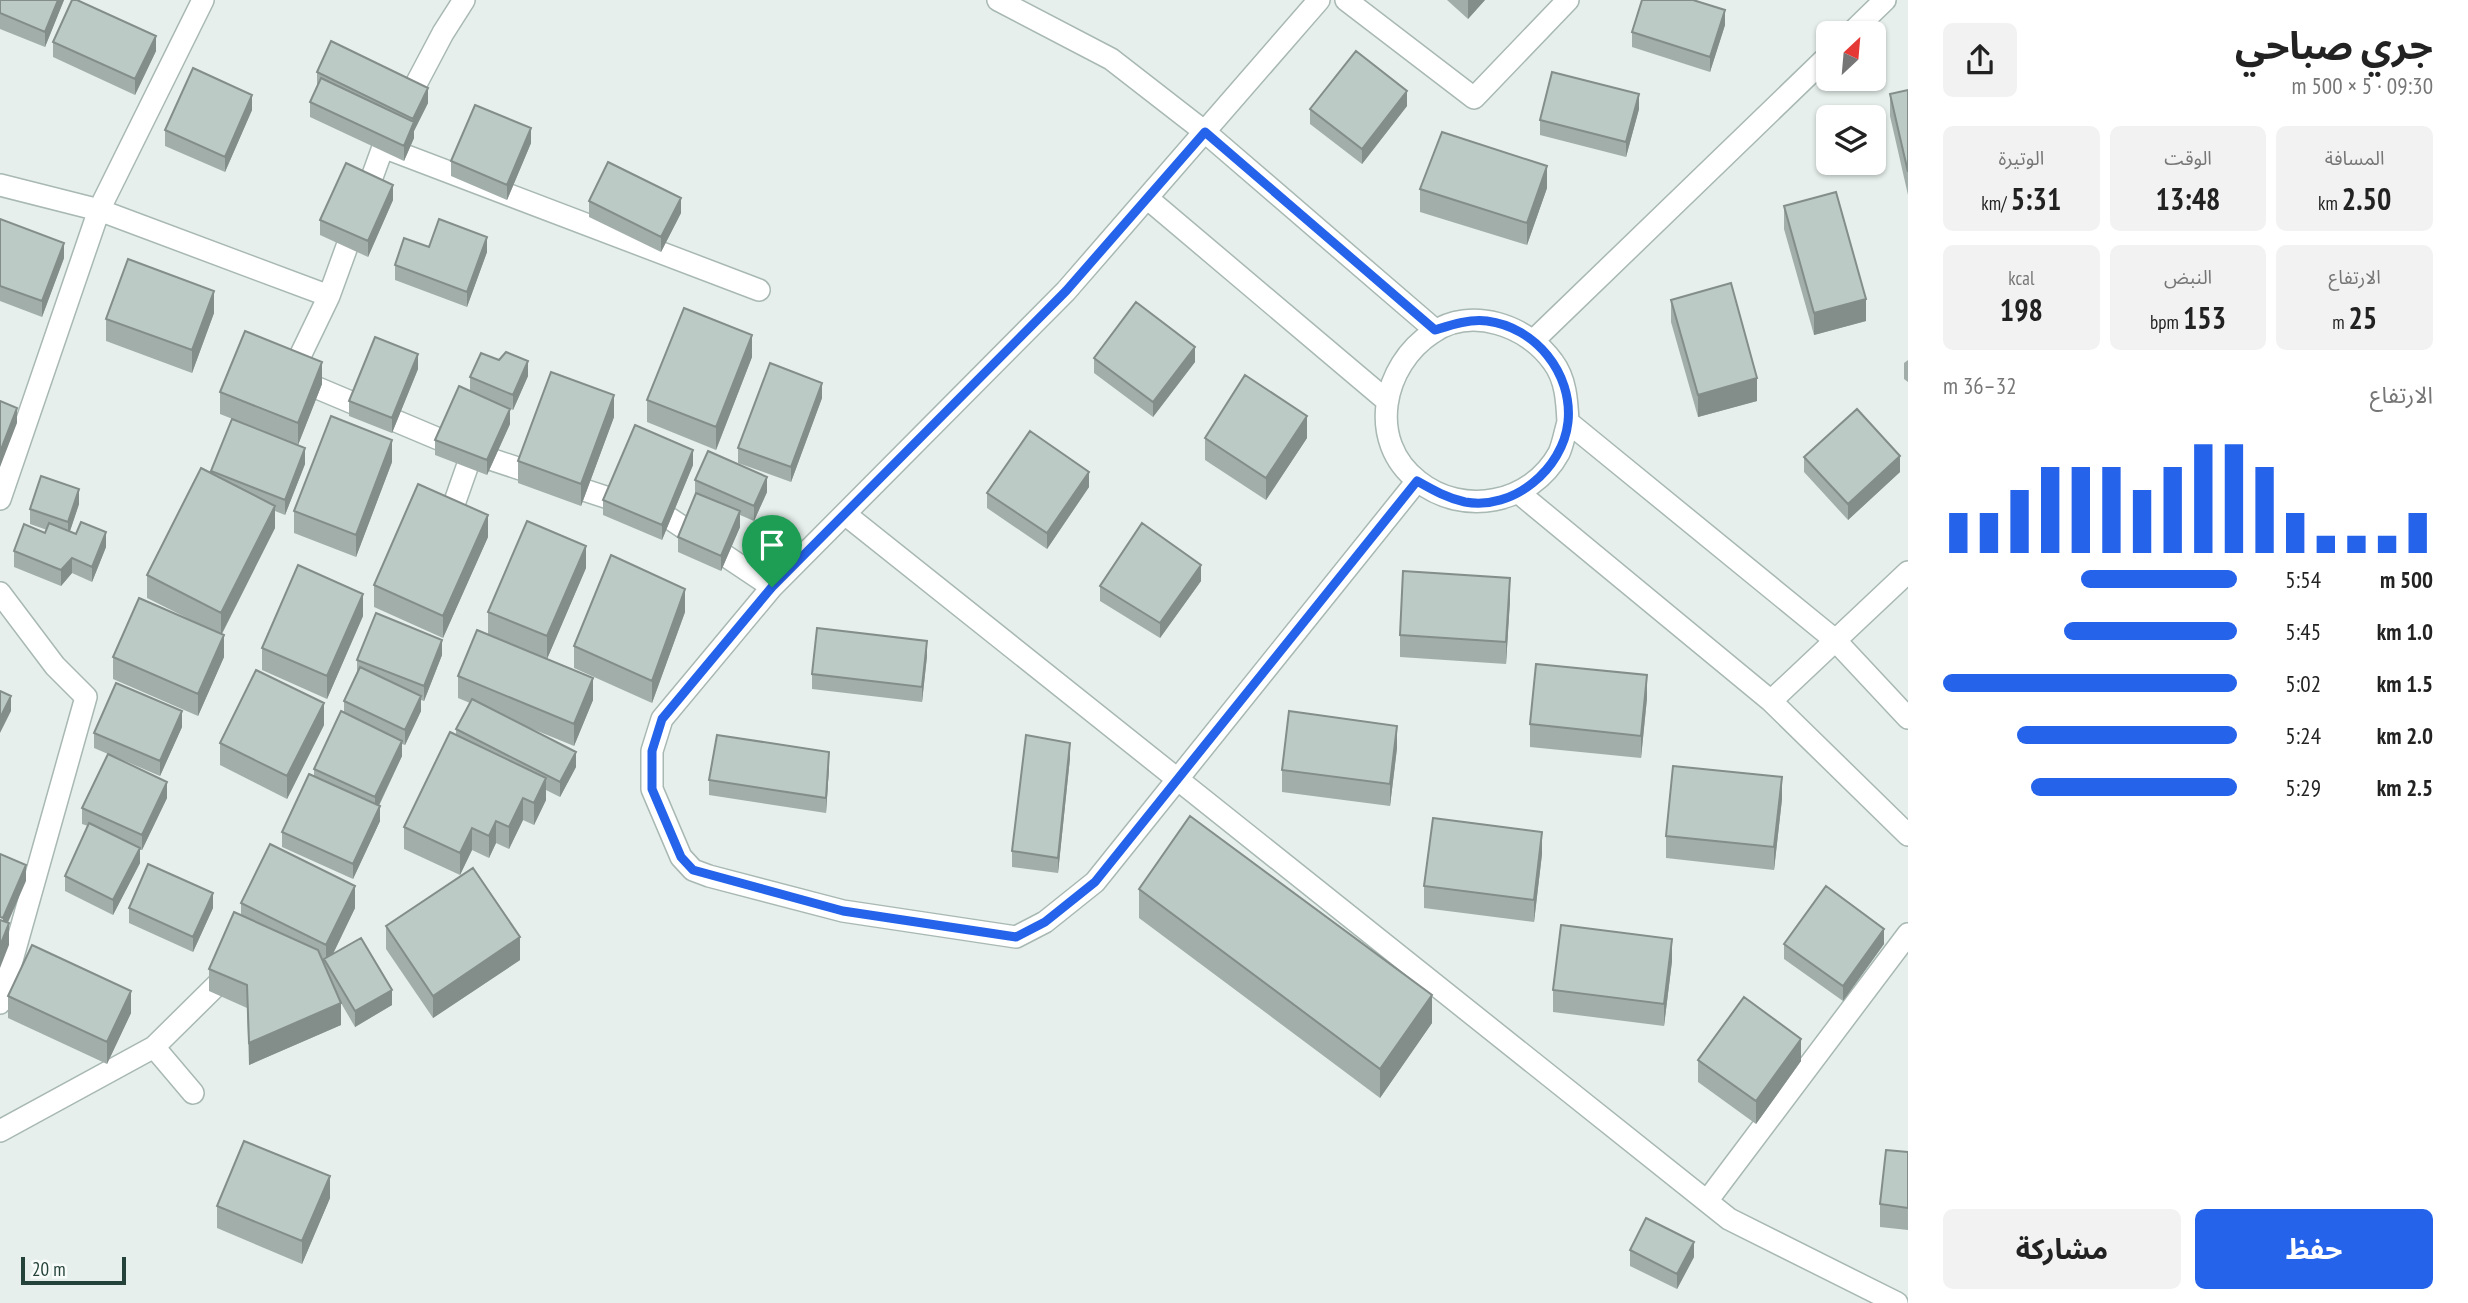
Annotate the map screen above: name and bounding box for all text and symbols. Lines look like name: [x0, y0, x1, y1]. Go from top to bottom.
text: جري صباحي: [2235, 20, 2433, 69]
north arrow: [1816, 21, 1886, 91]
map controls: [1816, 21, 1886, 175]
button: share: [1943, 23, 2017, 97]
text: 09:30 · 5 × 500 m: [2292, 71, 2433, 100]
button: layers: [1816, 105, 1886, 175]
text: الوتيرة: [1999, 146, 2044, 170]
text: الوقت: [2164, 146, 2212, 170]
text: المسافة: [2325, 146, 2385, 170]
text: 5:31: [2011, 179, 2061, 218]
text: 13:48: [2156, 179, 2220, 218]
text: 2.50: [2342, 179, 2391, 218]
text: /km: [1981, 191, 2011, 215]
text: km: [2318, 191, 2342, 215]
text: النبض: [2164, 265, 2212, 289]
text: الارتفاع: [2329, 265, 2381, 289]
text: kcal: [2008, 266, 2034, 290]
text: 198: [2000, 290, 2043, 329]
text: 153: [2183, 298, 2226, 337]
text: 25: [2349, 298, 2377, 337]
text: bpm: [2150, 310, 2183, 334]
text: m: [2332, 310, 2349, 334]
text: 32–36 m: [1943, 371, 2016, 400]
text: الارتفاع: [2370, 380, 2433, 409]
pin: [742, 515, 802, 587]
icon: arrive: [753, 526, 791, 564]
text: 5:54: [2285, 565, 2321, 594]
text: 500 m: [2380, 565, 2433, 594]
text: 5:45: [2285, 617, 2321, 646]
text: 1.0 km: [2377, 617, 2433, 646]
text: 5:02: [2285, 669, 2321, 698]
text: 1.5 km: [2377, 669, 2433, 698]
text: 5:24: [2285, 721, 2321, 750]
text: 2.0 km: [2377, 721, 2433, 750]
text: 5:29: [2285, 773, 2321, 802]
text: 2.5 km: [2377, 773, 2433, 802]
button: مشاركة: [1943, 1209, 2181, 1289]
button: حفظ: [2195, 1209, 2433, 1289]
scale bar: [21, 1254, 126, 1286]
text: 20 m: [32, 1257, 66, 1281]

